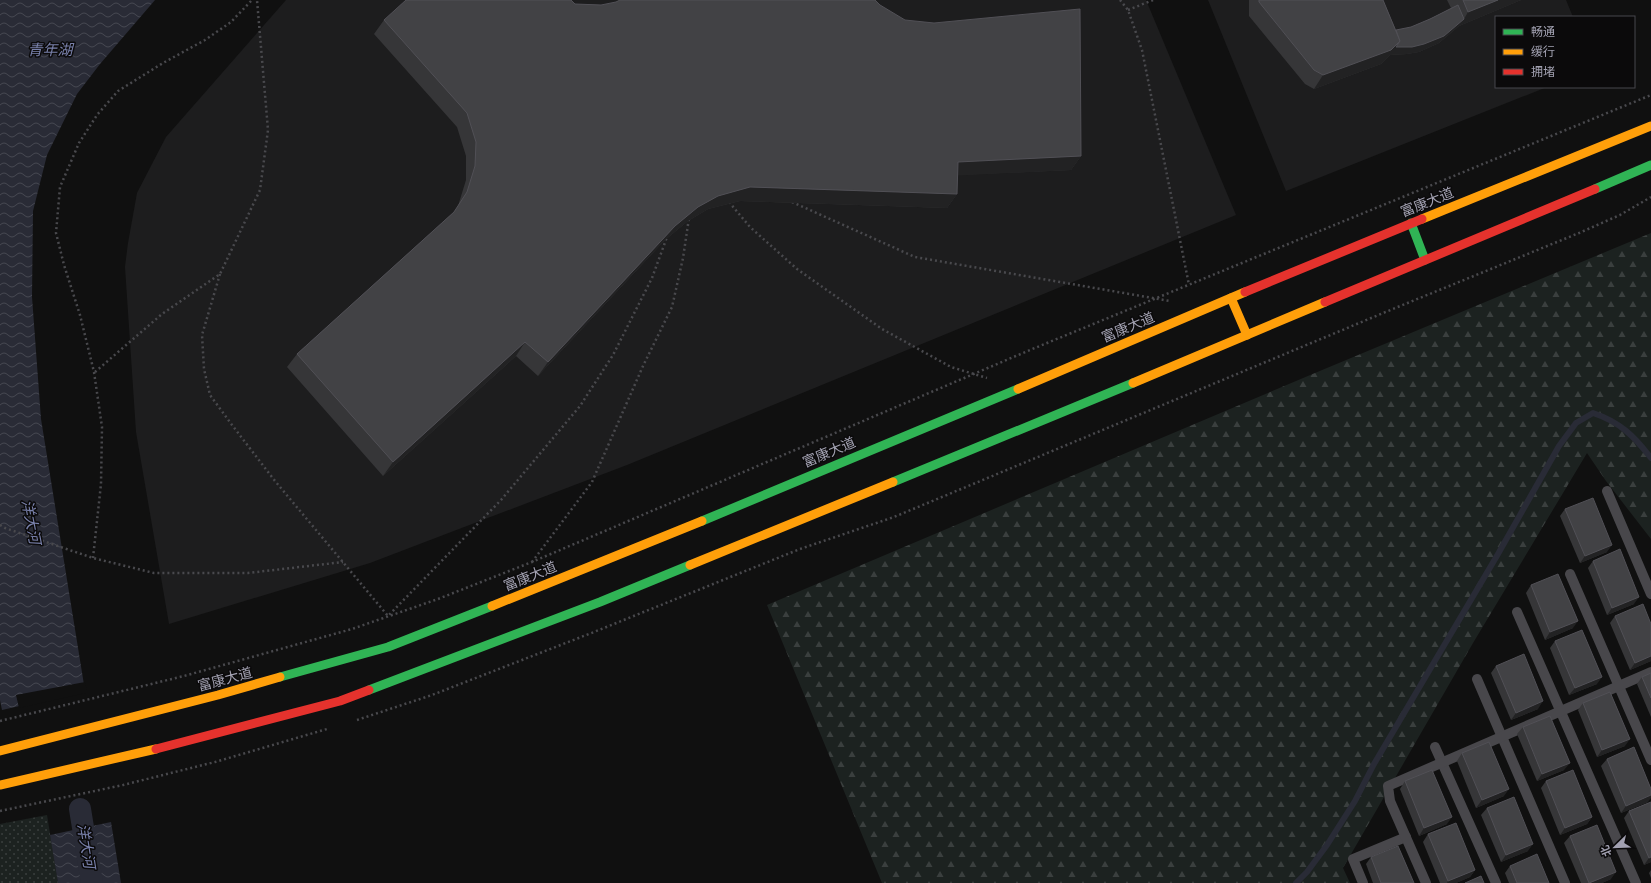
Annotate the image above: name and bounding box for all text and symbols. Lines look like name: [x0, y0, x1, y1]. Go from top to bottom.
legend: [1495, 16, 1635, 88]
text: 畅通: [1531, 24, 1555, 40]
water label: 青年湖: [27, 39, 74, 60]
text: 缓行: [1531, 44, 1555, 60]
text: 拥堵: [1531, 64, 1555, 80]
street label: 富康大道: [1398, 183, 1456, 221]
street label: 富康大道: [1099, 308, 1157, 346]
street label: 富康大道: [800, 433, 858, 471]
water label: 洋大河: [17, 498, 47, 549]
street label: 富康大道: [501, 557, 559, 595]
street label: 富康大道: [196, 663, 254, 695]
water label: 洋大河: [73, 822, 101, 873]
north arrow: [1595, 827, 1635, 867]
text: 北: [1597, 843, 1614, 859]

